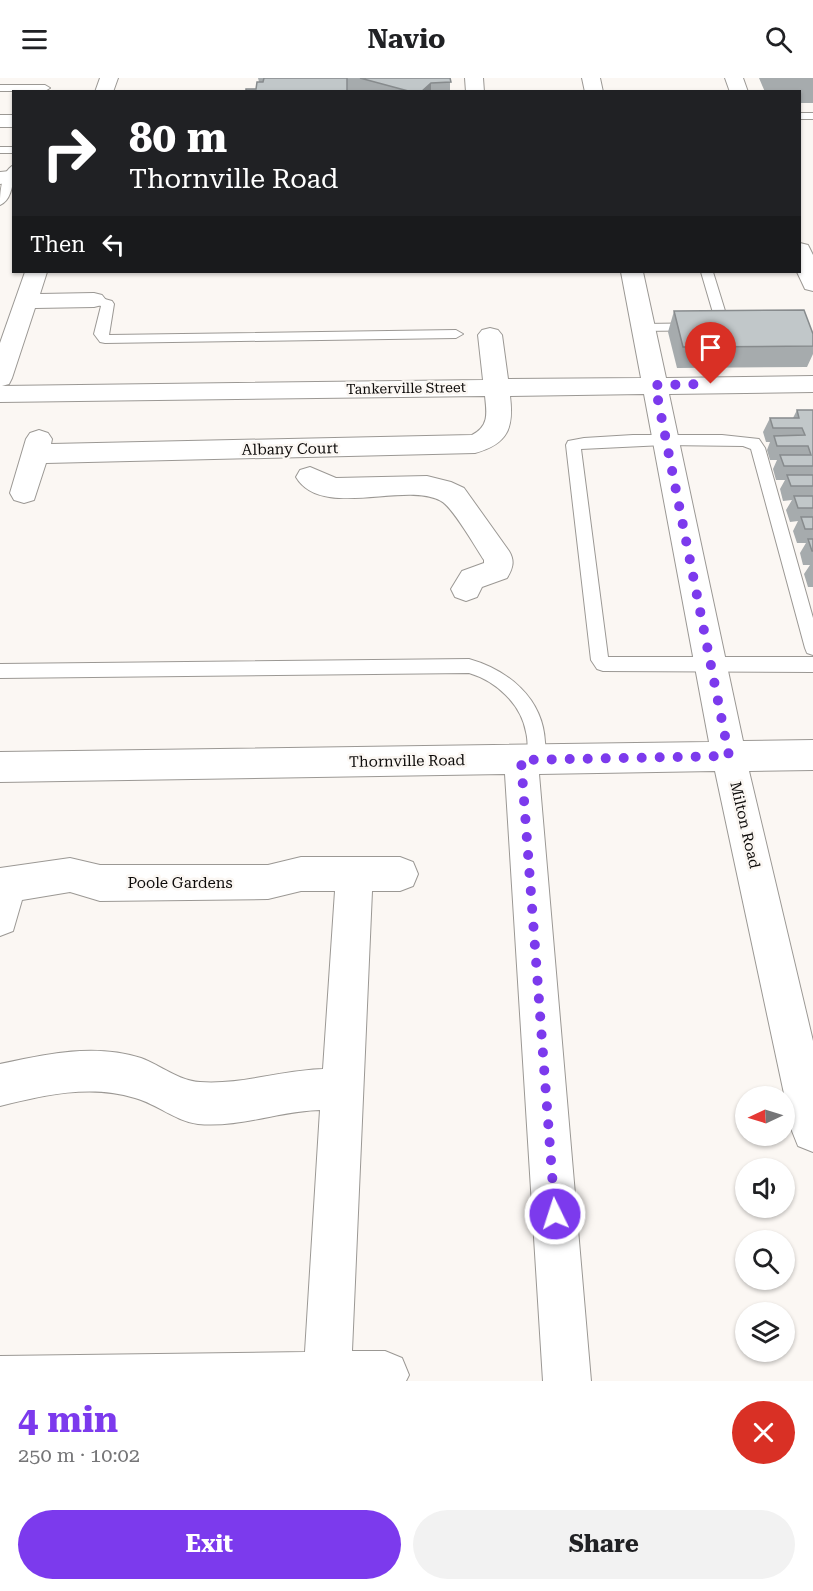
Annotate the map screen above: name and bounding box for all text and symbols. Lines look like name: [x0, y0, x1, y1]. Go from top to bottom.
icon: menu: [18, 23, 51, 56]
text: Navio: [367, 23, 446, 55]
icon: search: [762, 23, 795, 56]
text: 80 m: [129, 113, 227, 162]
icon: right: [30, 114, 108, 192]
text: Thornville Road: [129, 163, 338, 195]
icon: left: [97, 228, 130, 261]
text: Then: [30, 232, 85, 257]
pin: [685, 322, 736, 384]
icon: arrive: [694, 331, 727, 364]
street label: Tankerville Street: [346, 379, 466, 397]
street label: Albany Court: [242, 439, 339, 459]
street label: Thornville Road: [349, 751, 466, 771]
street label: Milton Road: [726, 780, 764, 871]
street label: Poole Gardens: [127, 874, 233, 892]
north arrow: [735, 1086, 795, 1146]
map controls: [735, 1086, 795, 1362]
button: sound: [735, 1158, 795, 1218]
position arrow: [523, 1182, 587, 1246]
button: search: [735, 1230, 795, 1290]
button: layers: [735, 1302, 795, 1362]
text: 4 min: [18, 1399, 118, 1441]
button: close: [732, 1401, 795, 1464]
text: 250 m · 10:02: [18, 1443, 140, 1467]
button: Exit: [18, 1510, 401, 1579]
button: Share: [413, 1510, 795, 1579]

